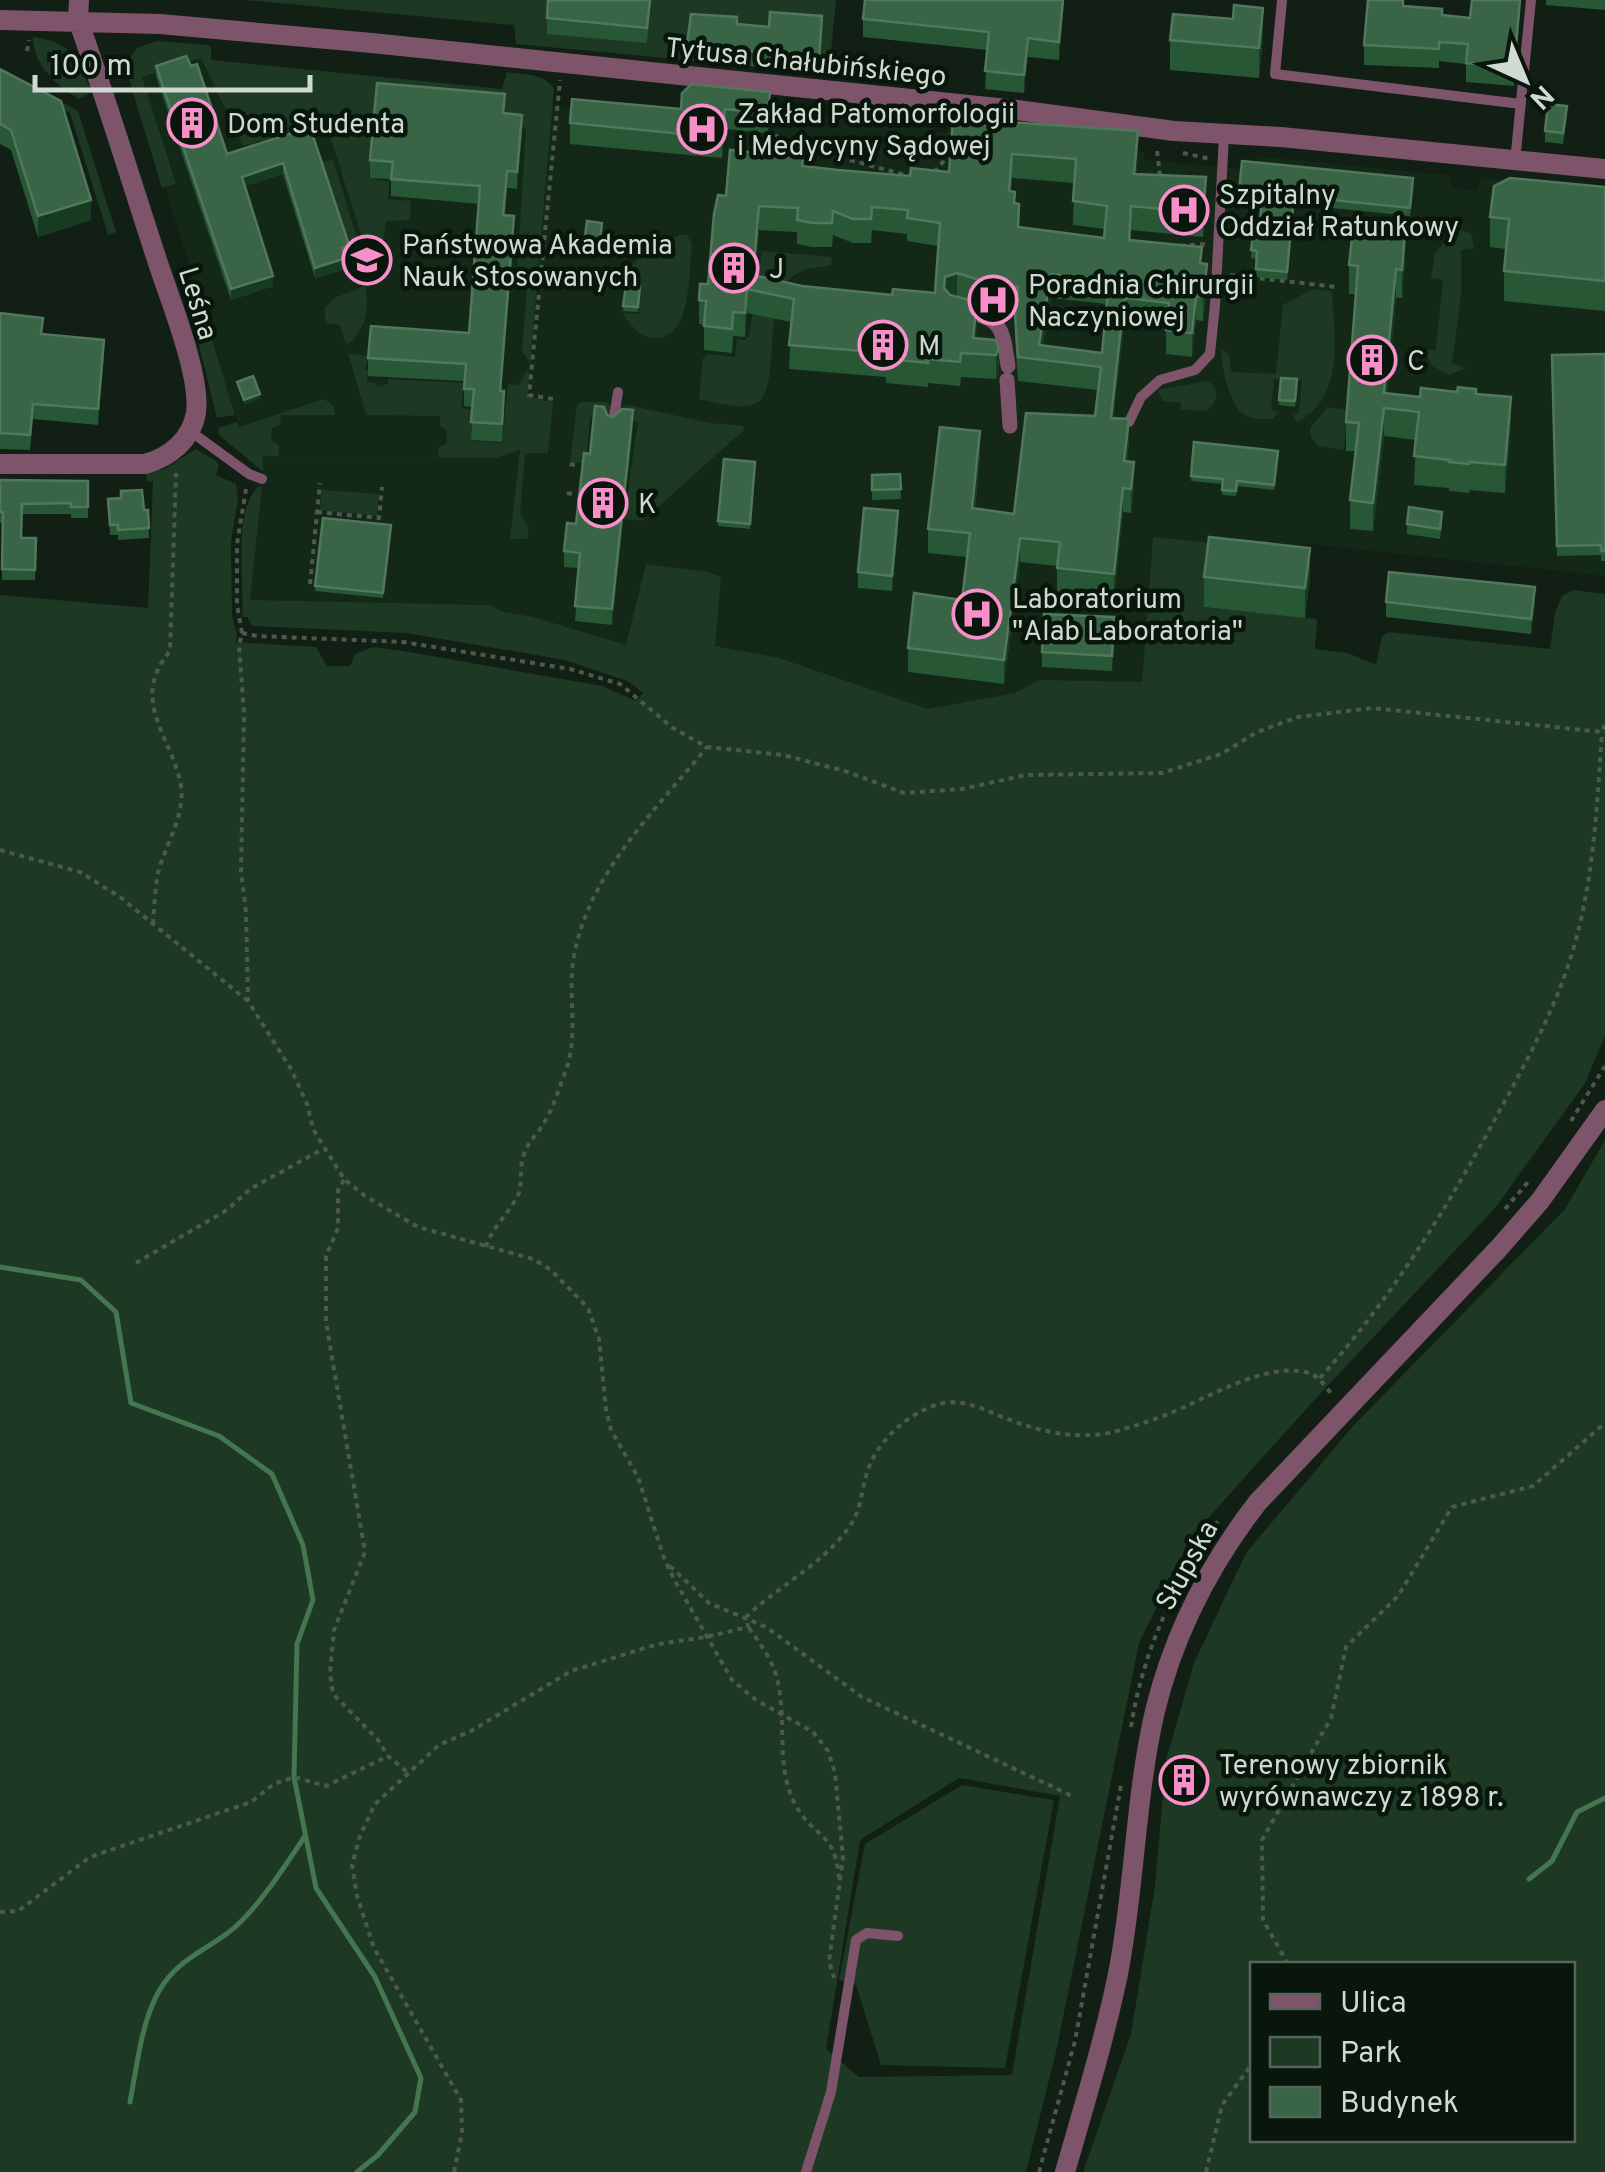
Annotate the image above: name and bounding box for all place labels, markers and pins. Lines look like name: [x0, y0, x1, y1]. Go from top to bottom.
building icon: Dom Studenta: [166, 97, 218, 149]
place label: Zakład Patomorfologii i Medycyny Sądowej: [737, 98, 1015, 166]
hospital icon: Zakład Patomorfologii i Medycyny Sądowej: [676, 103, 728, 155]
place label: Dom Studenta: [227, 108, 405, 144]
place label: Szpitalny Oddział Ratunkowy: [1219, 179, 1459, 247]
hospital icon: Szpitalny Oddział Ratunkowy: [1158, 184, 1210, 236]
place label: Państwowa Akademia Nauk Stosowanych: [402, 229, 673, 297]
school or university icon: Państwowa Akademia Nauk Stosowanych: [341, 234, 393, 286]
building icon: J: [708, 242, 760, 294]
place label: J: [769, 253, 784, 289]
place label: Poradnia Chirurgii Naczyniowej: [1028, 269, 1254, 337]
hospital icon: Poradnia Chirurgii Naczyniowej: [967, 274, 1019, 326]
building icon: M: [857, 319, 909, 371]
place label: M: [918, 330, 941, 366]
building icon: C: [1346, 334, 1398, 386]
place label: C: [1407, 345, 1425, 381]
building icon: K: [577, 477, 629, 529]
place label: K: [638, 488, 656, 524]
place label: Laboratorium "Alab Laboratoria": [1012, 583, 1243, 651]
hospital icon: Laboratorium "Alab Laboratoria": [951, 588, 1003, 640]
place label: Terenowy zbiornik wyrównawczy z 1898 r.: [1219, 1749, 1504, 1817]
building icon: Terenowy zbiornik wyrównawczy z 1898 r.: [1158, 1754, 1210, 1806]

